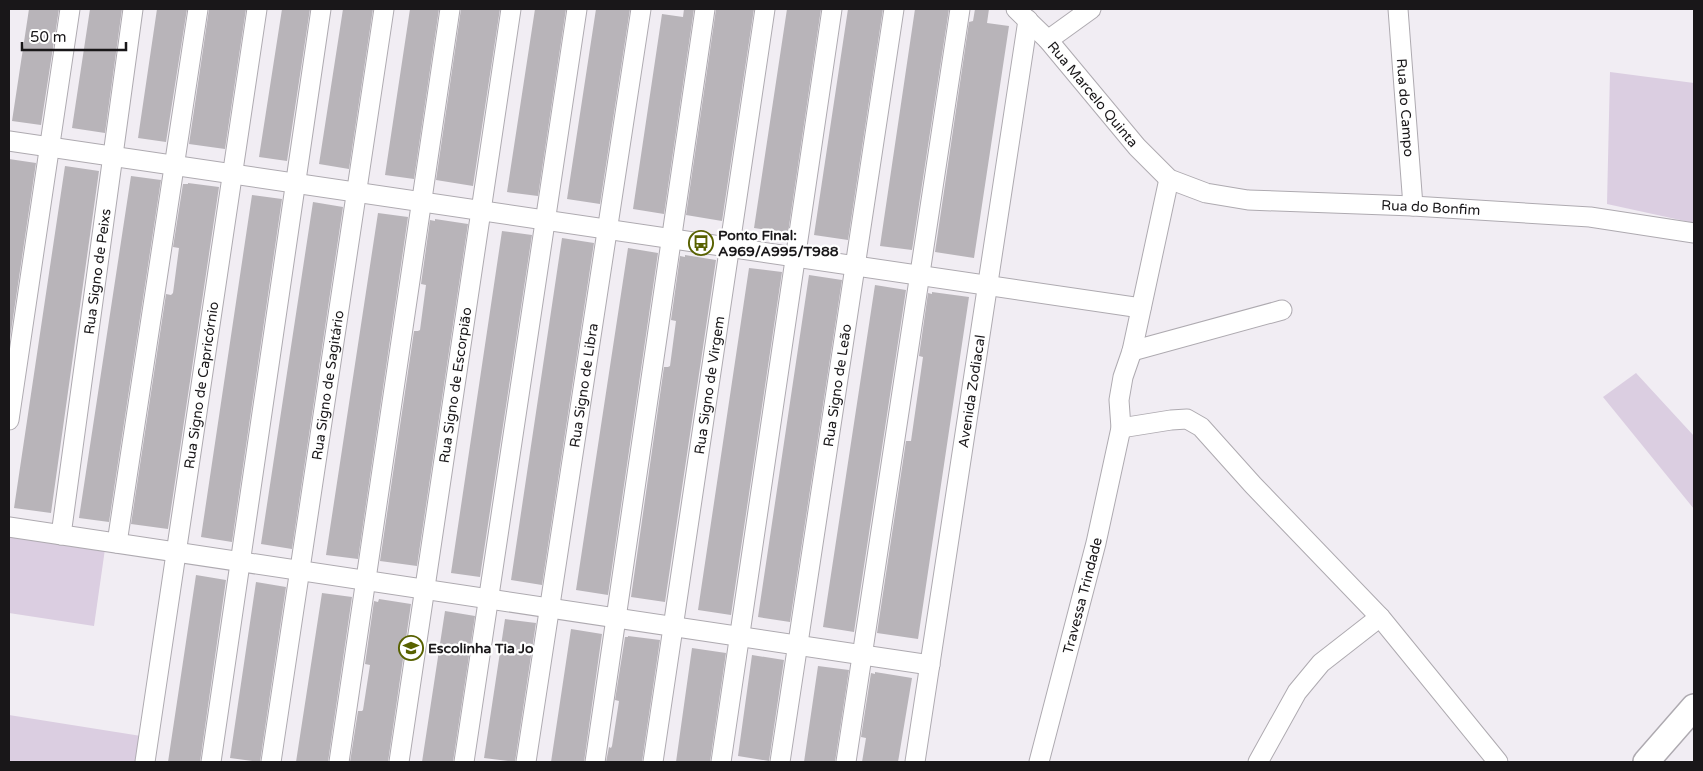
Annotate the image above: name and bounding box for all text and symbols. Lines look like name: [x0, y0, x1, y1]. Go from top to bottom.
scale bar: [22, 20, 126, 52]
text: 50 m: [30, 28, 67, 46]
street label: Rua Marcelo Quinta: [1044, 38, 1142, 151]
street label: Rua do Campo: [1393, 58, 1418, 158]
street label: Rua do Bonfim: [1381, 196, 1481, 219]
street label: Rua Signo de Peixs: [80, 207, 114, 335]
place label: Ponto Final: A969/A995/T988: [718, 227, 839, 260]
bus stop icon: Ponto Final: A969/A995/T988: [688, 230, 714, 256]
street label: Rua Signo de Capricórnio: [180, 300, 222, 470]
street label: Rua Signo de Escorpião: [435, 306, 475, 464]
street label: Rua Signo de Sagitário: [308, 309, 347, 461]
street label: Rua Signo de Virgem: [690, 315, 728, 456]
street label: Rua Signo de Libra: [566, 322, 601, 449]
street label: Rua Signo de Leão: [819, 323, 855, 448]
street label: Avenida Zodiacal: [954, 334, 988, 449]
street label: Travessa Trindade: [1059, 536, 1105, 656]
school or university icon: Escolinha Tia Jo: [398, 635, 424, 661]
place label: Escolinha Tia Jo: [428, 640, 534, 657]

